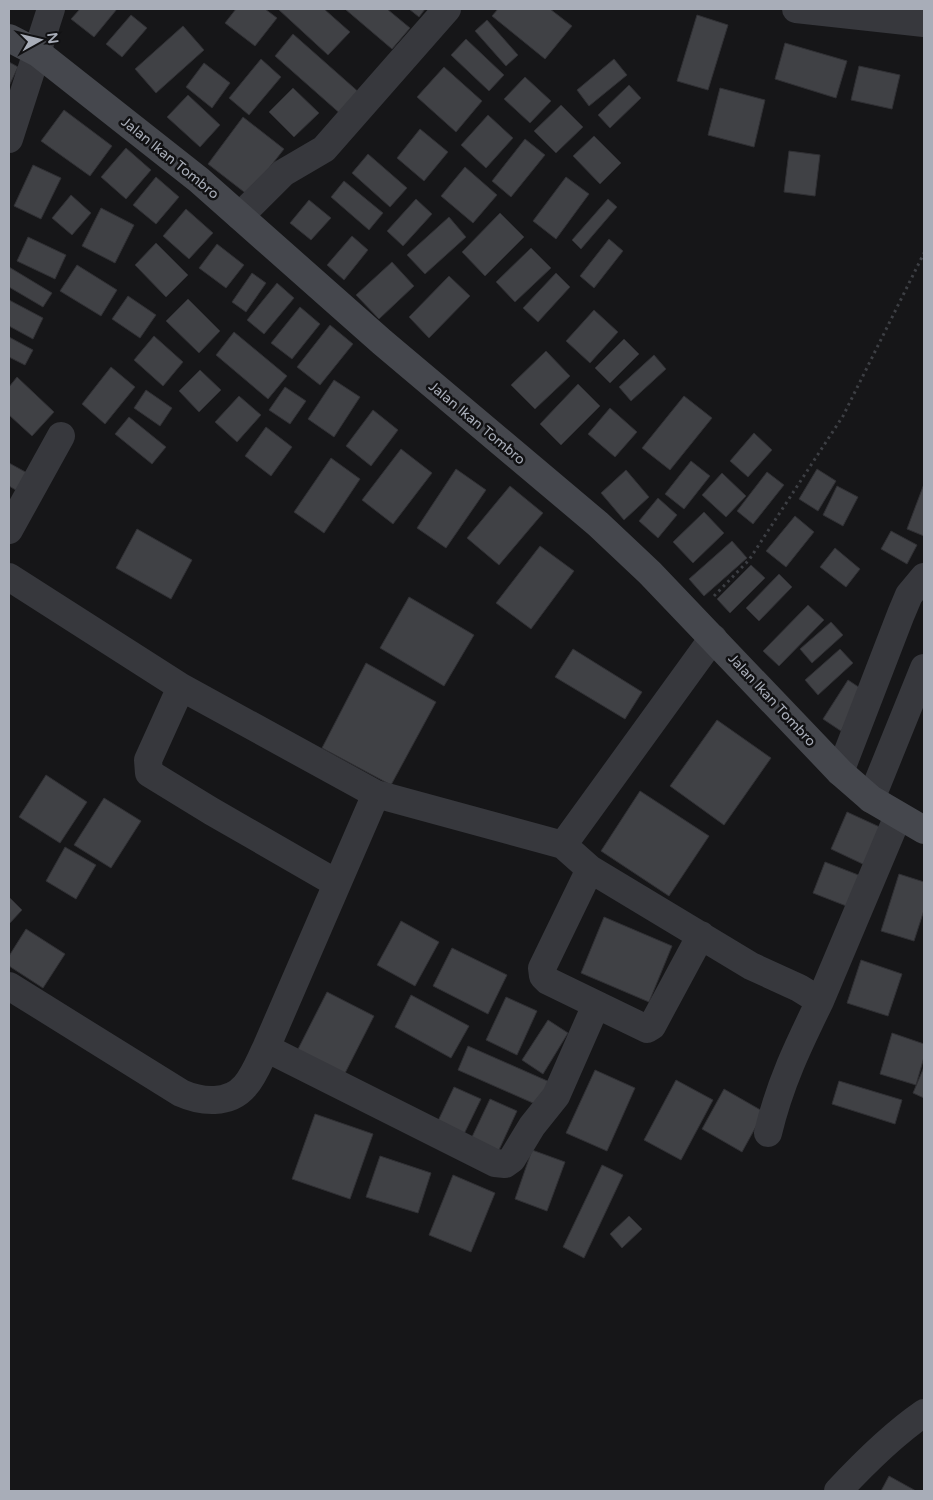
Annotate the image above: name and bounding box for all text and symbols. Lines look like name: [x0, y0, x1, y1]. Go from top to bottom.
north arrow: [15, 15, 65, 65]
text: N: [43, 32, 62, 45]
street label: Jalan Ikan Tombro: [118, 113, 222, 203]
street label: Jalan Ikan Tombro: [425, 378, 529, 468]
street label: Jalan Ikan Tombro: [725, 650, 819, 750]

